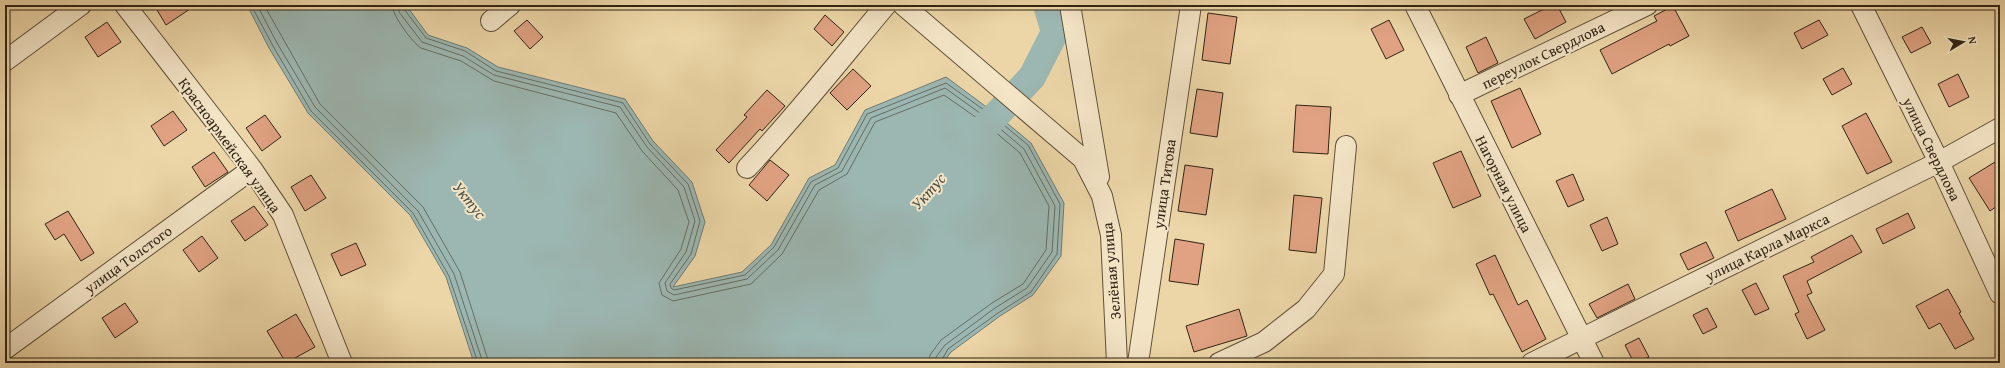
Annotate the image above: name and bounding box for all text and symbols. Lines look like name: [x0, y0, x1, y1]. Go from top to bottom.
street label: переулок Свердлова: [1478, 16, 1609, 94]
north arrow: [1943, 22, 1983, 62]
text: N: [1964, 35, 1981, 46]
street label: Красноармейская улица: [174, 73, 287, 218]
street label: улица Свердлова: [1897, 93, 1967, 205]
street label: Нагорная улица: [1470, 132, 1538, 237]
street label: улица Титова: [1147, 137, 1181, 231]
water label: Уктус: [905, 167, 951, 215]
water label: Уктус: [447, 176, 493, 224]
street label: улица Карла Маркса: [1701, 207, 1833, 287]
street label: улица Толстого: [79, 220, 176, 299]
street label: Зелёная улица: [1096, 221, 1126, 320]

